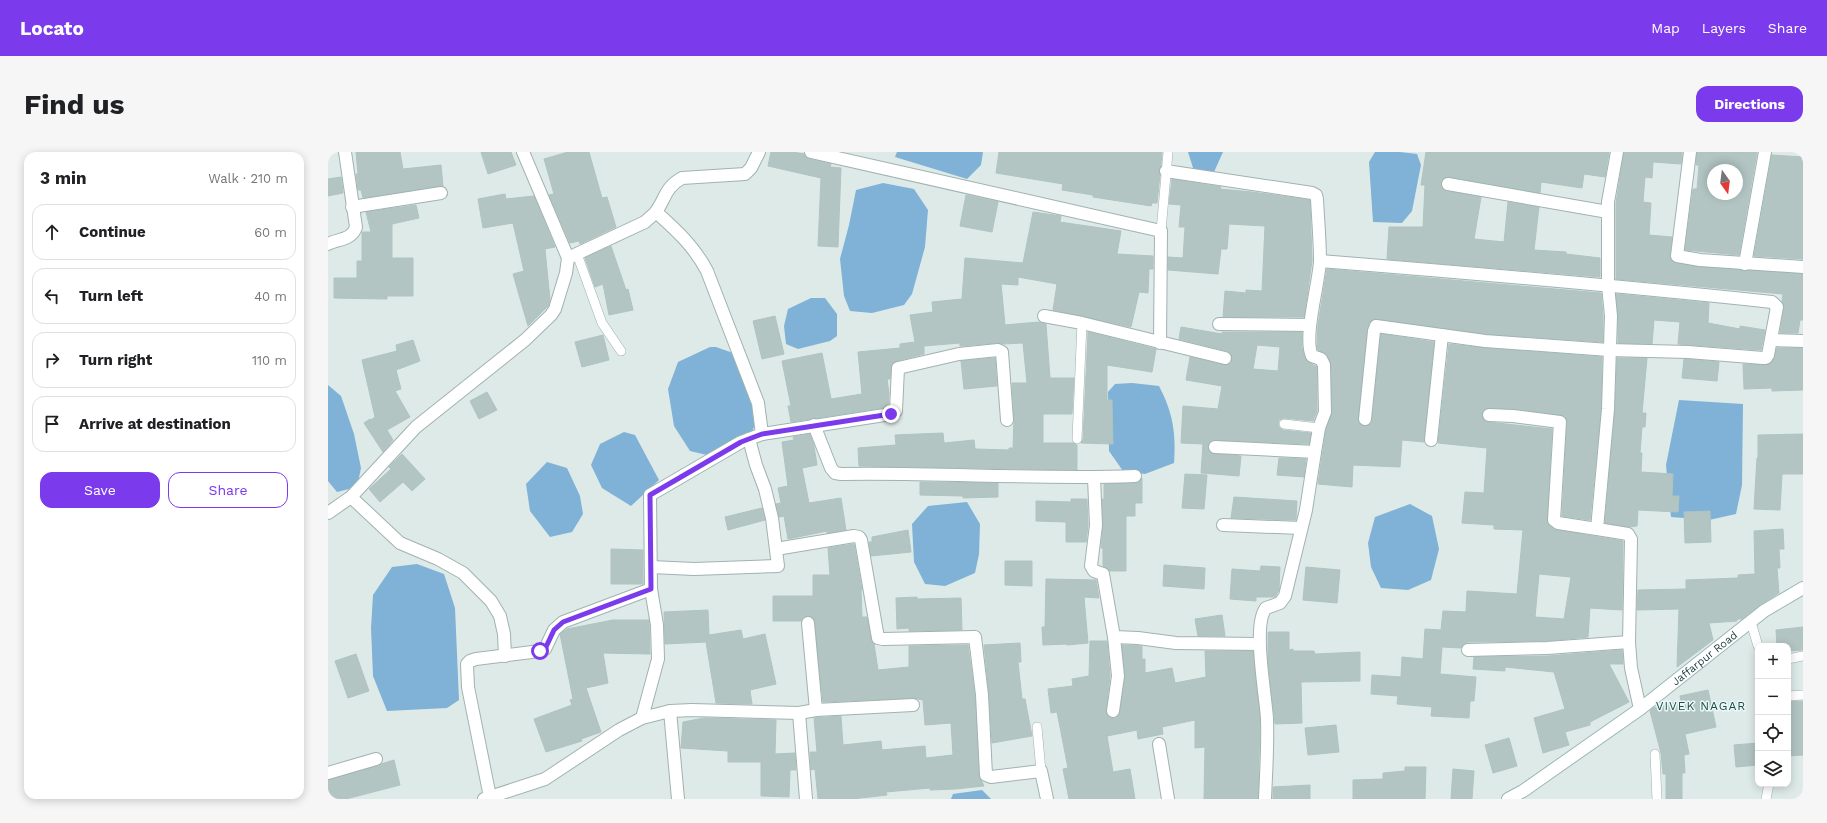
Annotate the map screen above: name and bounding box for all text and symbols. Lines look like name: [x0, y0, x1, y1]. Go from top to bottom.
text: Locato: [20, 17, 84, 40]
text: Map: [1651, 20, 1680, 36]
text: Layers: [1702, 20, 1746, 36]
text: Share: [1768, 20, 1807, 36]
button: Directions: [1696, 86, 1803, 122]
text: Find us: [24, 88, 124, 121]
north arrow: [1707, 164, 1743, 200]
text: 3 min: [40, 168, 86, 188]
text: Walk · 210 m: [208, 171, 288, 186]
icon: ahead: [41, 221, 63, 243]
text: Continue: [79, 223, 146, 241]
text: 60 m: [254, 225, 287, 240]
icon: left: [41, 285, 63, 307]
text: Turn left: [79, 287, 143, 305]
text: 40 m: [254, 289, 287, 304]
icon: right: [41, 349, 63, 371]
text: Turn right: [79, 351, 152, 369]
text: 110 m: [252, 353, 287, 368]
route end: [882, 405, 900, 423]
icon: arrive: [41, 413, 63, 435]
text: Arrive at destination: [79, 415, 231, 433]
button: Save: [40, 472, 160, 508]
button: Share: [168, 472, 288, 508]
street label: Jaffarpur Road: [1669, 628, 1740, 688]
route start: [531, 642, 549, 660]
map controls: [1755, 643, 1791, 787]
button: +: [1755, 643, 1791, 679]
button: −: [1755, 679, 1791, 715]
district label: VIVEK NAGAR: [1656, 699, 1746, 713]
button: locate: [1755, 715, 1791, 751]
button: layers: [1755, 751, 1791, 787]

